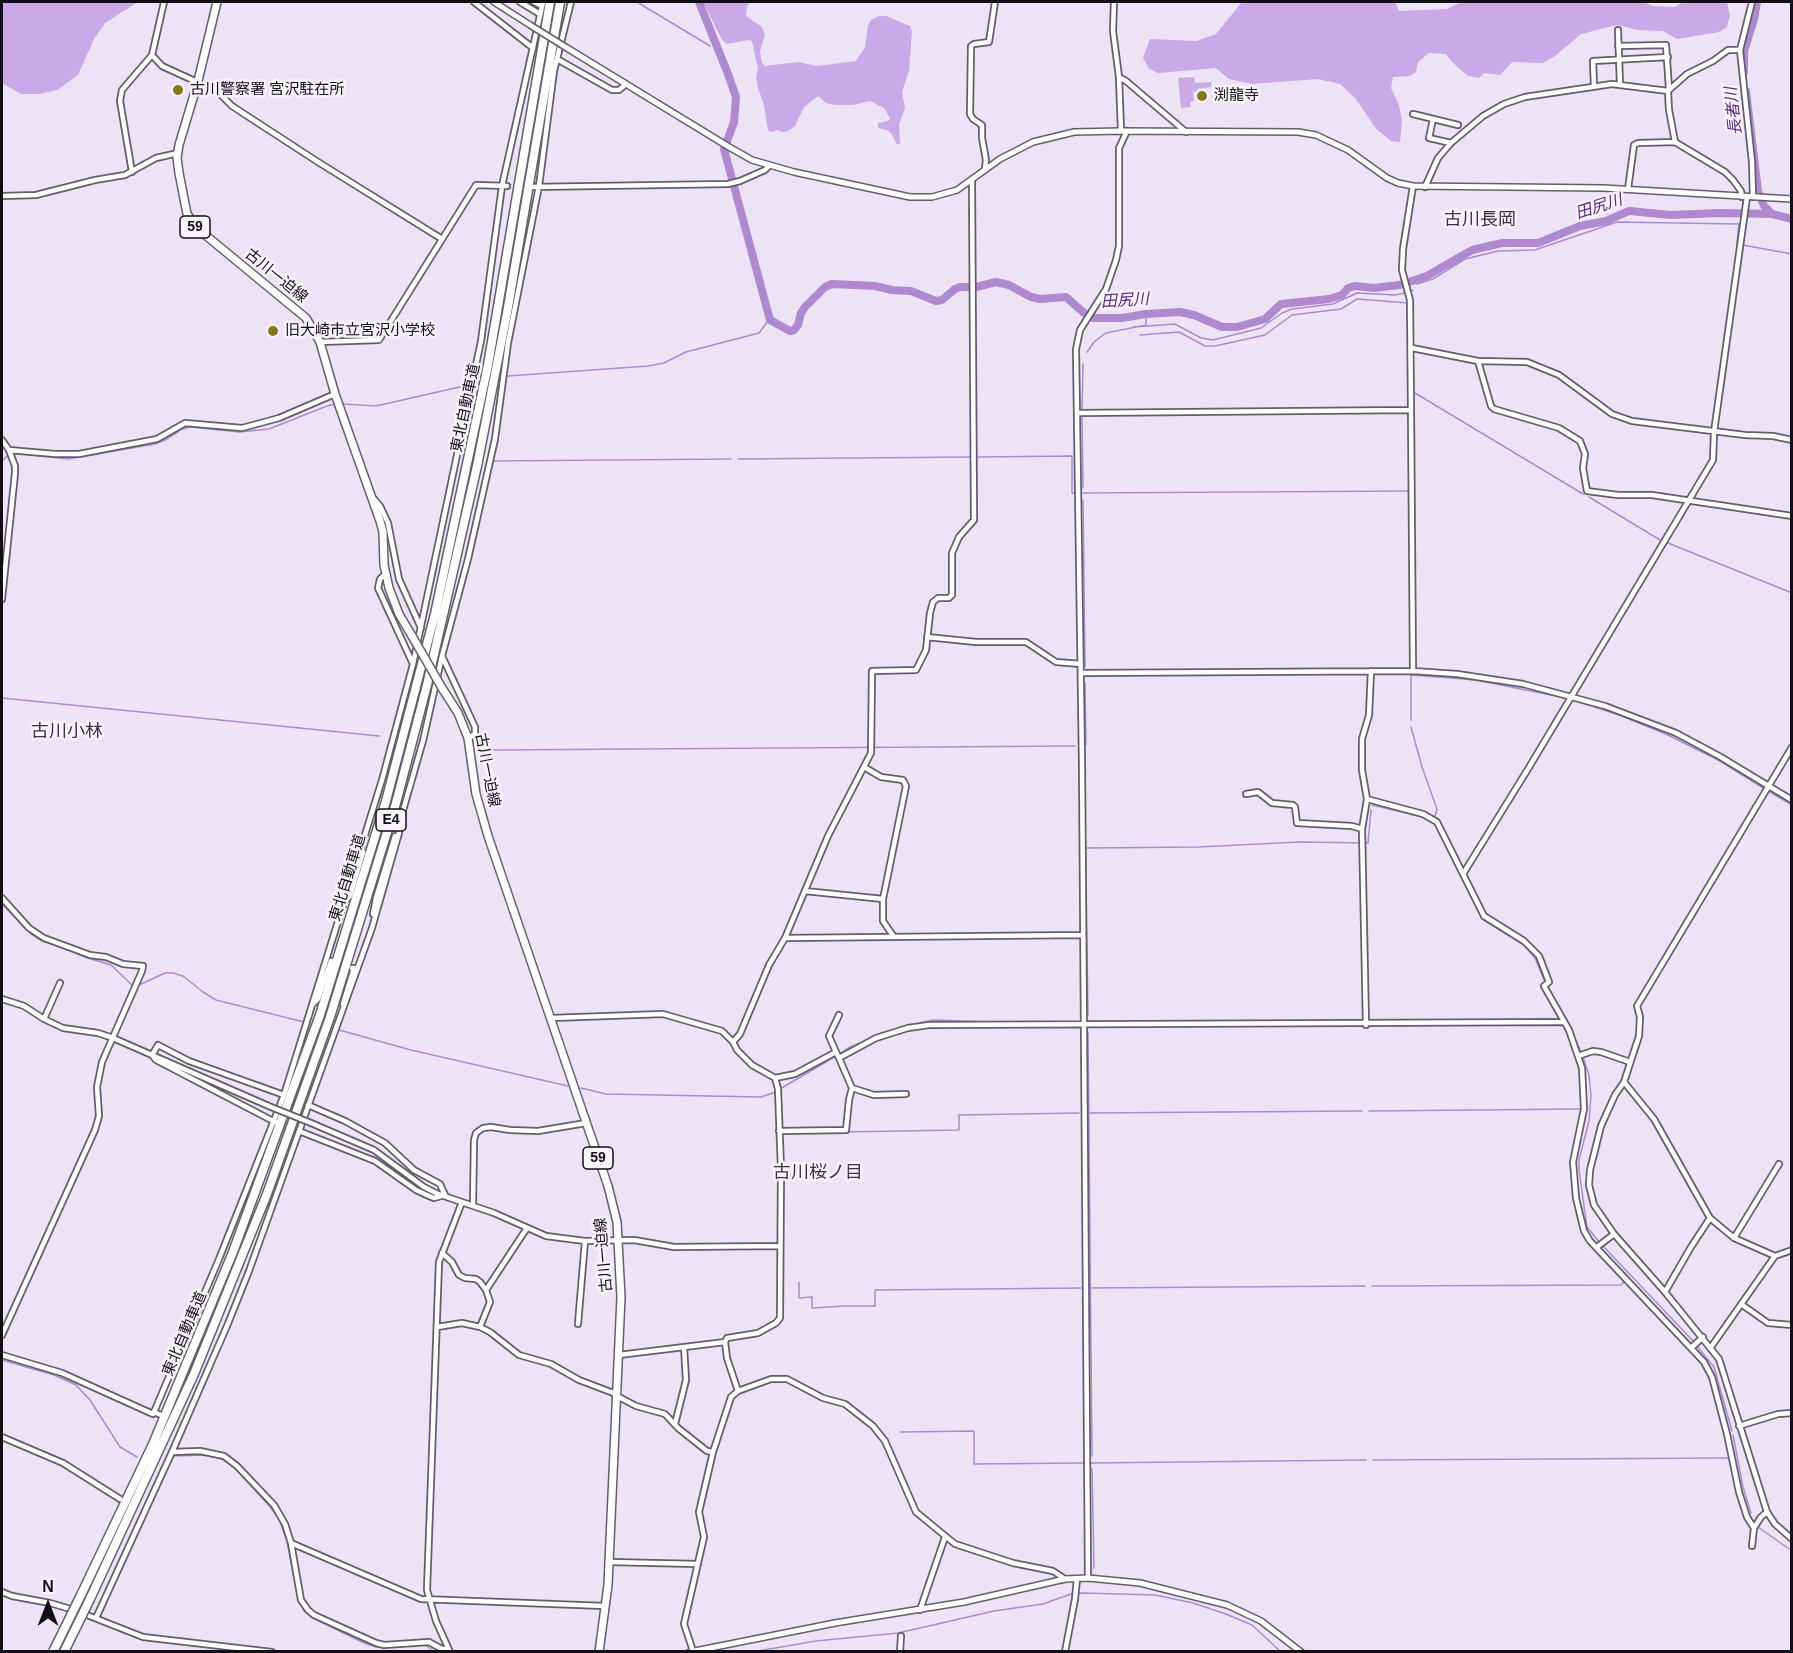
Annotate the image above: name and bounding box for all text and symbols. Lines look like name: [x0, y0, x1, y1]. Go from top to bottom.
place label: 古川警察署 宮沢駐在所: [190, 81, 344, 99]
marker: 古川警察署 宮沢駐在所: [171, 83, 185, 97]
water label: 長者川: [1722, 86, 1746, 136]
place label: 渕龍寺: [1214, 87, 1259, 105]
marker: 渕龍寺: [1195, 89, 1209, 103]
water label: 田尻川: [1573, 190, 1625, 224]
district label: 古川長岡: [1444, 209, 1516, 231]
road number: 59: [180, 216, 210, 238]
street label: 古川一迫線: [241, 245, 311, 307]
water label: 田尻川: [1100, 290, 1150, 312]
place label: 旧大崎市立宮沢小学校: [285, 322, 435, 340]
marker: 旧大崎市立宮沢小学校: [266, 324, 280, 338]
street label: 東北自動車道: [448, 362, 484, 454]
district label: 古川小林: [31, 721, 103, 743]
street label: 古川一迫線: [471, 731, 503, 809]
road number: E4: [376, 809, 406, 831]
street label: 東北自動車道: [326, 832, 370, 924]
road number: 59: [583, 1147, 613, 1169]
district label: 古川桜ノ目: [773, 1162, 863, 1184]
street label: 古川一迫線: [592, 1217, 616, 1293]
street label: 東北自動車道: [159, 1289, 211, 1379]
north arrow: [18, 1575, 78, 1635]
text: N: [42, 1578, 54, 1595]

